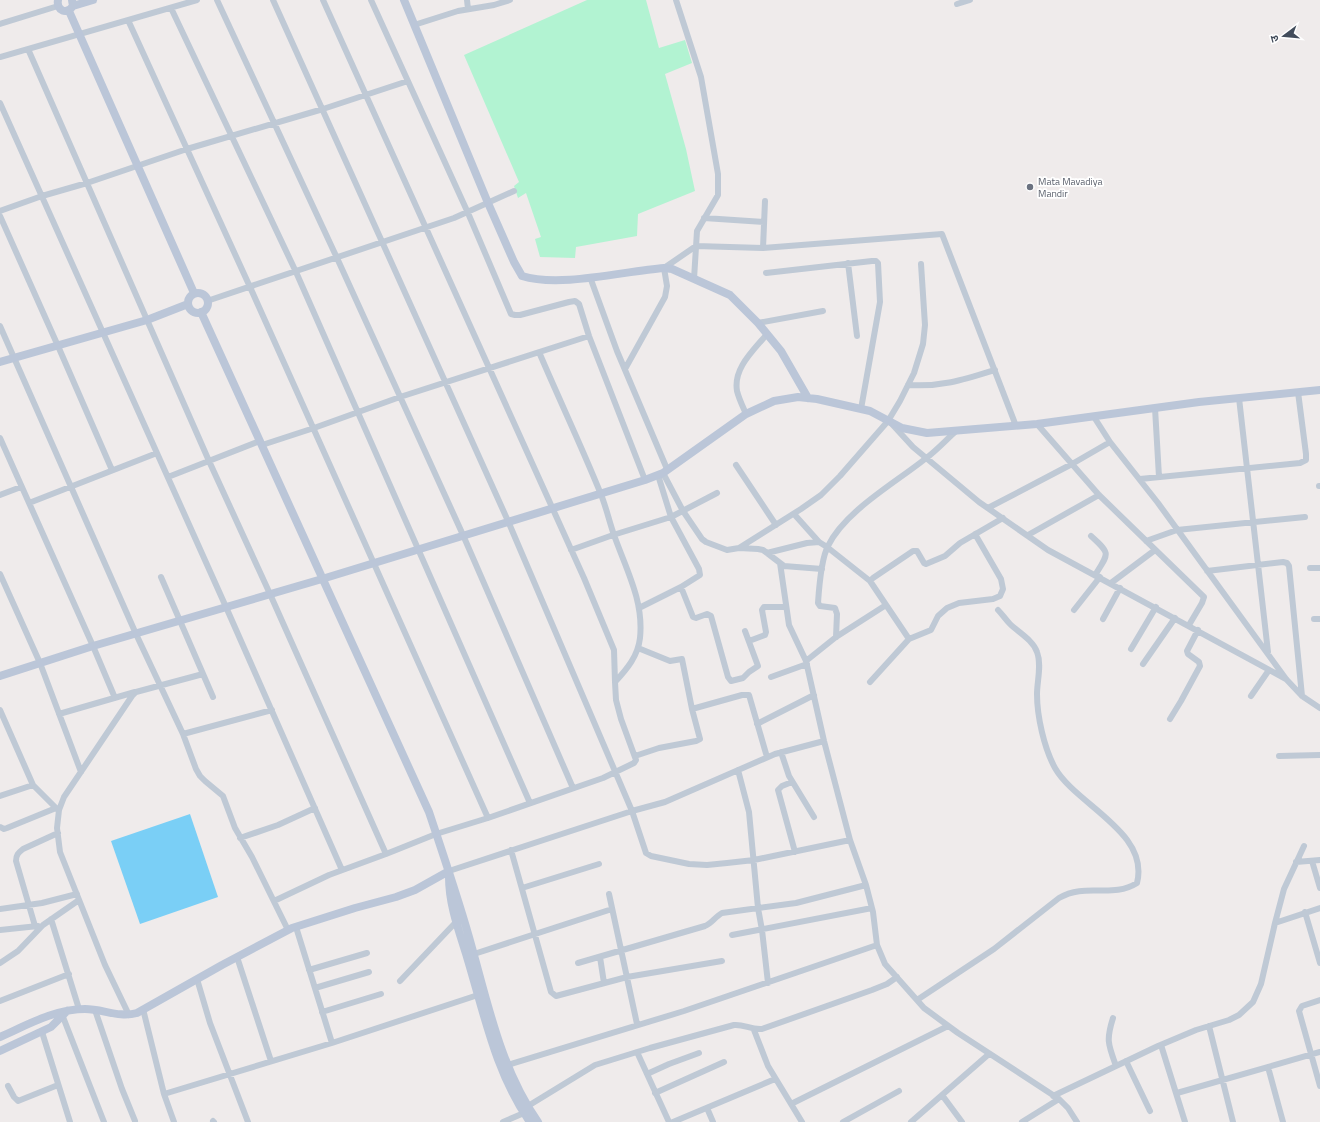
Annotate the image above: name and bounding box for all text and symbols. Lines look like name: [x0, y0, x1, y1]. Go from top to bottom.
north arrow: [1264, 16, 1304, 56]
text: उ: [1266, 33, 1283, 44]
place label: Mata Mavadiya Mandir: [1038, 174, 1102, 201]
marker: Mata Mavadiya Mandir: [1025, 182, 1035, 192]

